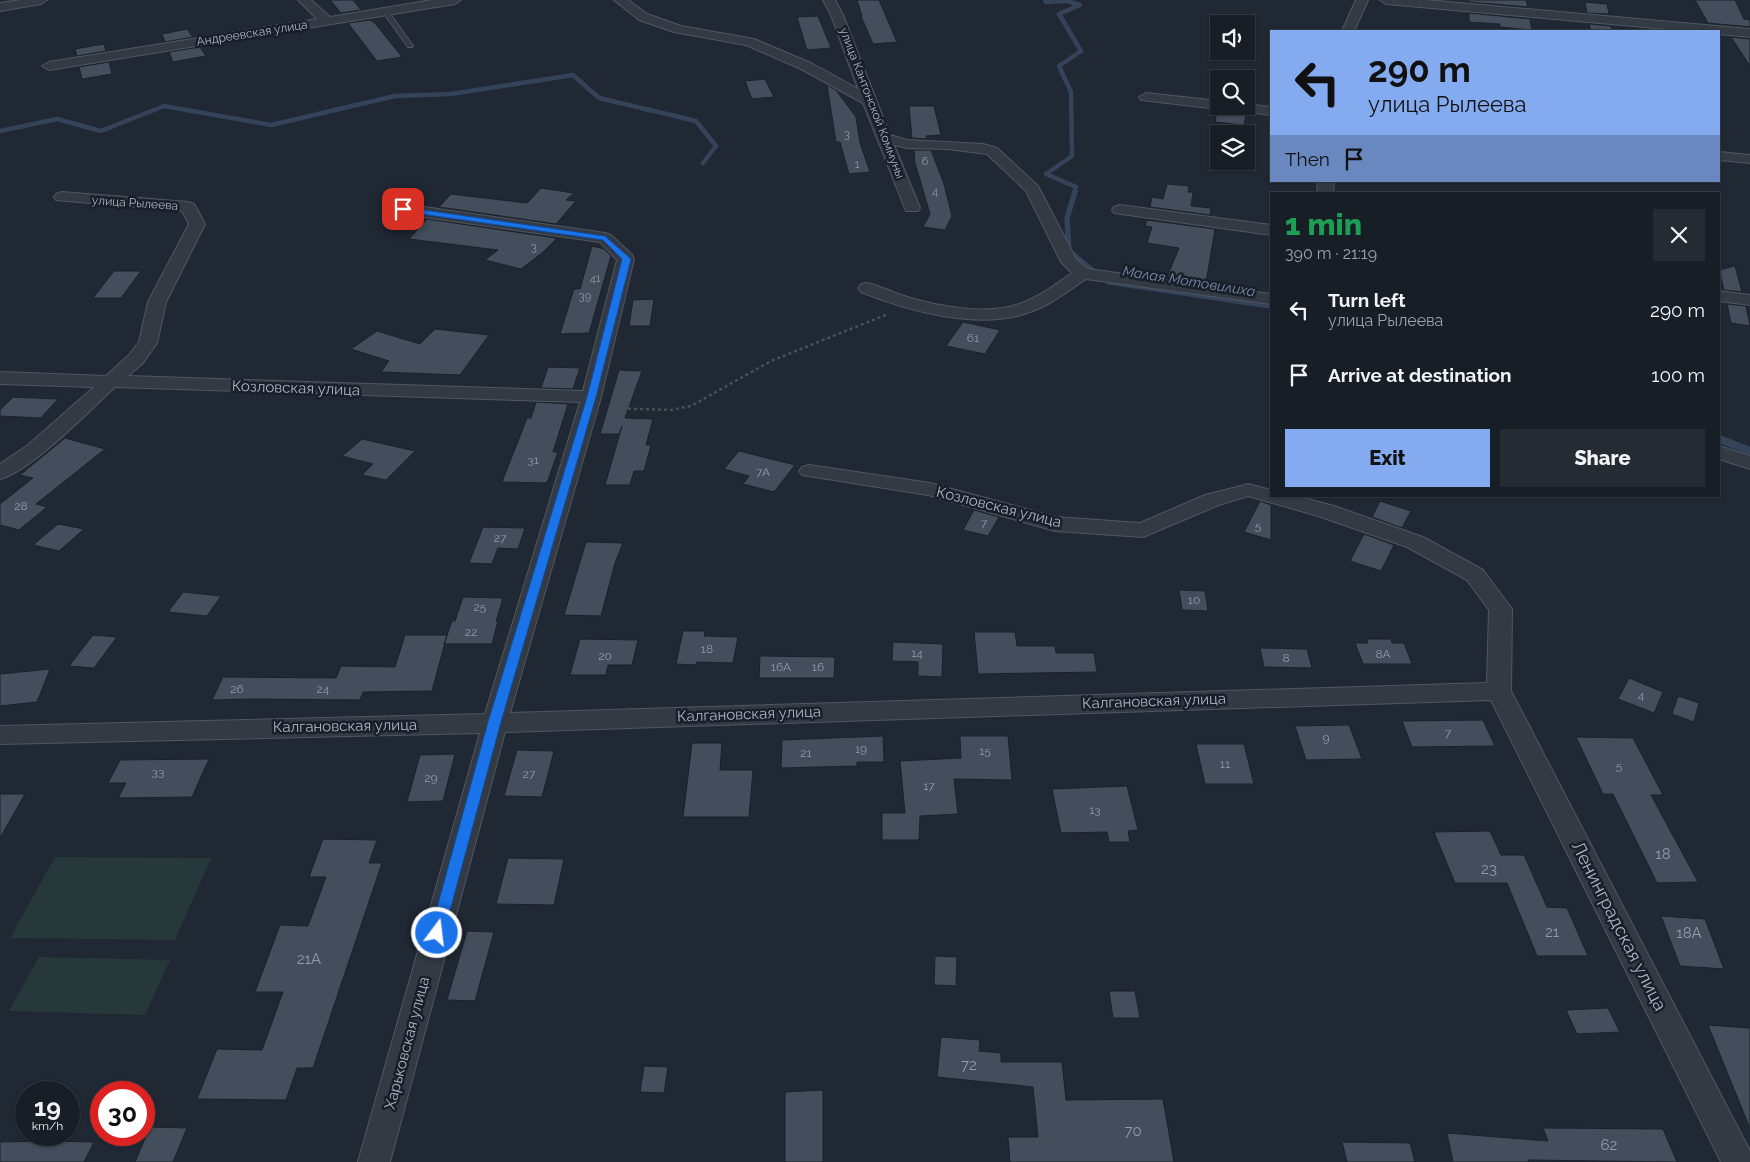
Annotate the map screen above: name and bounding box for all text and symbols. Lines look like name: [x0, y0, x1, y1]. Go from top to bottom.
map controls: [1210, 15, 1255, 170]
button: sound: [1210, 15, 1255, 60]
street label: Андреевская улица: [195, 17, 309, 49]
street label: улица Кантонской Коммуны: [837, 25, 907, 181]
text: 290 m: [1368, 49, 1471, 90]
icon: left: [1285, 50, 1350, 115]
button: search: [1210, 70, 1255, 115]
text: улица Рылеева: [1368, 91, 1527, 117]
button: layers: [1210, 125, 1255, 170]
house number: 3: [844, 128, 850, 141]
icon: arrive: [1340, 145, 1368, 173]
text: Then: [1285, 148, 1330, 170]
house number: 6: [922, 155, 929, 168]
house number: 1: [855, 158, 860, 171]
house number: 4: [932, 185, 938, 198]
pin: [382, 188, 424, 230]
street label: улица Рылеева: [91, 193, 179, 213]
icon: arrive: [389, 195, 417, 223]
text: 1 min: [1285, 207, 1362, 242]
button: close: [1653, 209, 1705, 261]
house number: 3: [531, 241, 537, 254]
text: 390 m · 21:19: [1285, 244, 1377, 263]
water label: Малая Мотовилиха: [1121, 263, 1257, 299]
house number: 41: [590, 272, 601, 285]
text: Turn left: [1328, 289, 1405, 311]
house number: 39: [579, 290, 591, 303]
icon: left: [1285, 296, 1313, 324]
text: 290 m: [1650, 299, 1705, 321]
text: улица Рылеева: [1328, 311, 1443, 330]
house number: 61: [967, 331, 979, 345]
icon: arrive: [1285, 361, 1313, 389]
text: Arrive at destination: [1328, 364, 1512, 386]
text: 100 m: [1651, 364, 1705, 386]
street label: Козловская улица: [232, 377, 360, 399]
button: Exit: [1285, 429, 1490, 487]
button: Share: [1500, 429, 1705, 487]
house number: 31: [527, 453, 539, 467]
house number: 7А: [756, 465, 770, 479]
street label: Козловская улица: [935, 483, 1063, 531]
house number: 28: [14, 499, 28, 513]
house number: 7: [981, 516, 988, 530]
house number: 5: [1255, 519, 1262, 533]
house number: 27: [494, 531, 507, 545]
house number: 10: [1188, 593, 1200, 607]
house number: 25: [474, 600, 487, 614]
house number: 22: [465, 625, 477, 639]
house number: 18: [701, 642, 713, 656]
house number: 14: [911, 646, 923, 660]
house number: 8А: [1375, 647, 1391, 661]
house number: 20: [598, 649, 612, 663]
house number: 8: [1282, 651, 1290, 665]
house number: 16А: [771, 660, 791, 674]
house number: 16: [812, 660, 824, 674]
house number: 26: [230, 682, 244, 696]
house number: 24: [317, 682, 330, 696]
house number: 4: [1638, 688, 1645, 702]
street label: Калгановская улица: [1082, 689, 1226, 713]
street label: Калгановская улица: [677, 702, 821, 726]
street label: Калгановская улица: [273, 716, 417, 736]
house number: 7: [1445, 726, 1452, 740]
house number: 9: [1322, 731, 1330, 745]
house number: 19: [855, 742, 867, 756]
house number: 15: [979, 744, 991, 758]
house number: 21: [800, 746, 812, 760]
house number: 11: [1220, 757, 1230, 771]
house number: 5: [1616, 759, 1623, 773]
house number: 33: [152, 765, 164, 779]
house number: 27: [523, 767, 536, 781]
house number: 29: [424, 771, 438, 785]
house number: 17: [923, 779, 935, 793]
house number: 13: [1089, 803, 1101, 817]
street label: Ленинградская улица: [1568, 838, 1671, 1014]
house number: 18: [1655, 845, 1671, 863]
house number: 23: [1481, 860, 1497, 878]
position arrow: [410, 906, 462, 958]
house number: 21: [1545, 923, 1560, 941]
house number: 18А: [1676, 924, 1702, 942]
house number: 21А: [297, 950, 321, 968]
street label: Харьковская улица: [381, 975, 433, 1111]
house number: 72: [961, 1056, 977, 1074]
speed limit sign: 30: [90, 1081, 155, 1146]
text: 19: [34, 1092, 61, 1122]
text: km/h: [32, 1119, 63, 1133]
house number: 70: [1124, 1122, 1142, 1140]
house number: 62: [1601, 1136, 1618, 1154]

